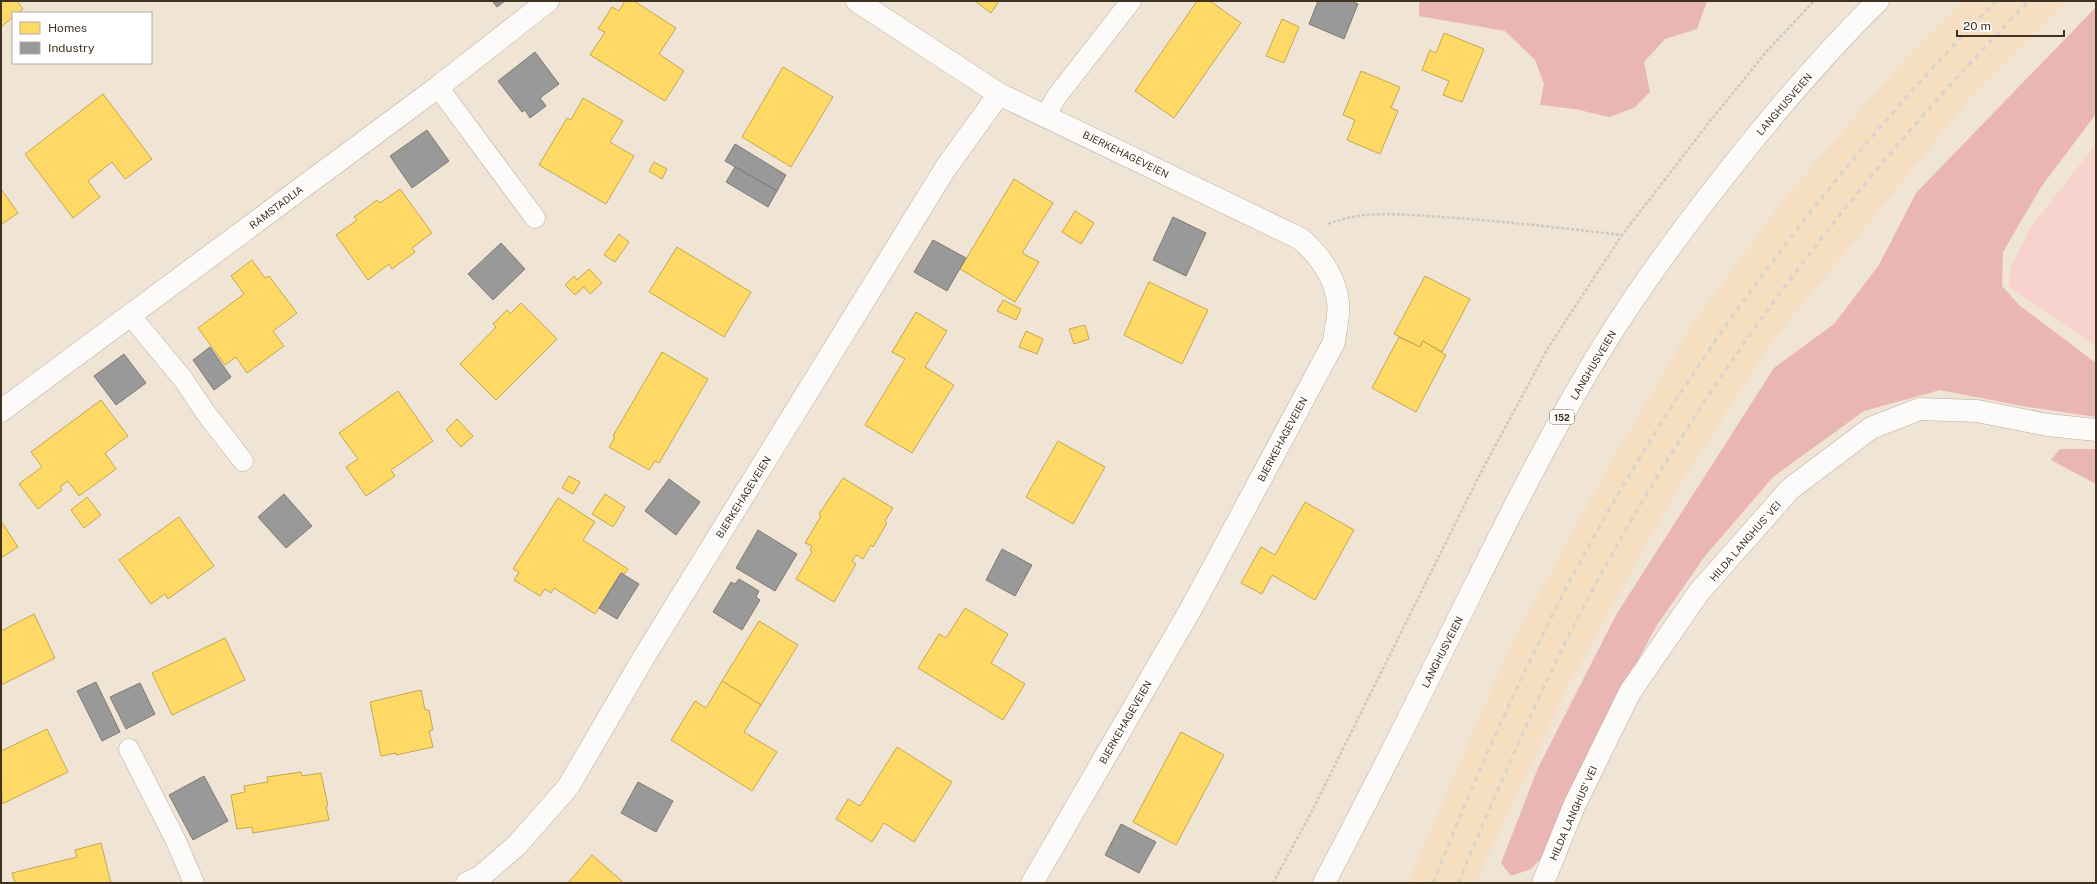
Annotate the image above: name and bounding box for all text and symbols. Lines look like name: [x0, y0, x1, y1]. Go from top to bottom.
legend: [12, 12, 152, 64]
scale bar: [1957, 12, 2064, 38]
text: 20 m: [1963, 19, 1991, 33]
text: Homes: [48, 21, 87, 35]
text: Industry: [48, 41, 95, 55]
street label: LANGHUSVEIEN: [1754, 70, 1814, 138]
street label: BJERKEHAGEVEIEN: [1081, 128, 1171, 180]
street label: RAMSTADLIA: [247, 183, 305, 231]
street label: LANGHUSVEIEN: [1568, 328, 1618, 402]
street label: BJERKEHAGEVEIEN: [1255, 395, 1309, 483]
road number: 152: [1550, 410, 1574, 424]
street label: BJERKEHAGEVEIEN: [713, 454, 773, 540]
street label: HILDA LANGHUS' VEI: [1707, 499, 1783, 583]
street label: LANGHUSVEIEN: [1419, 614, 1465, 690]
street label: BJERKEHAGEVEIEN: [1096, 678, 1154, 766]
street label: HILDA LANGHUS' VEI: [1547, 764, 1599, 862]

